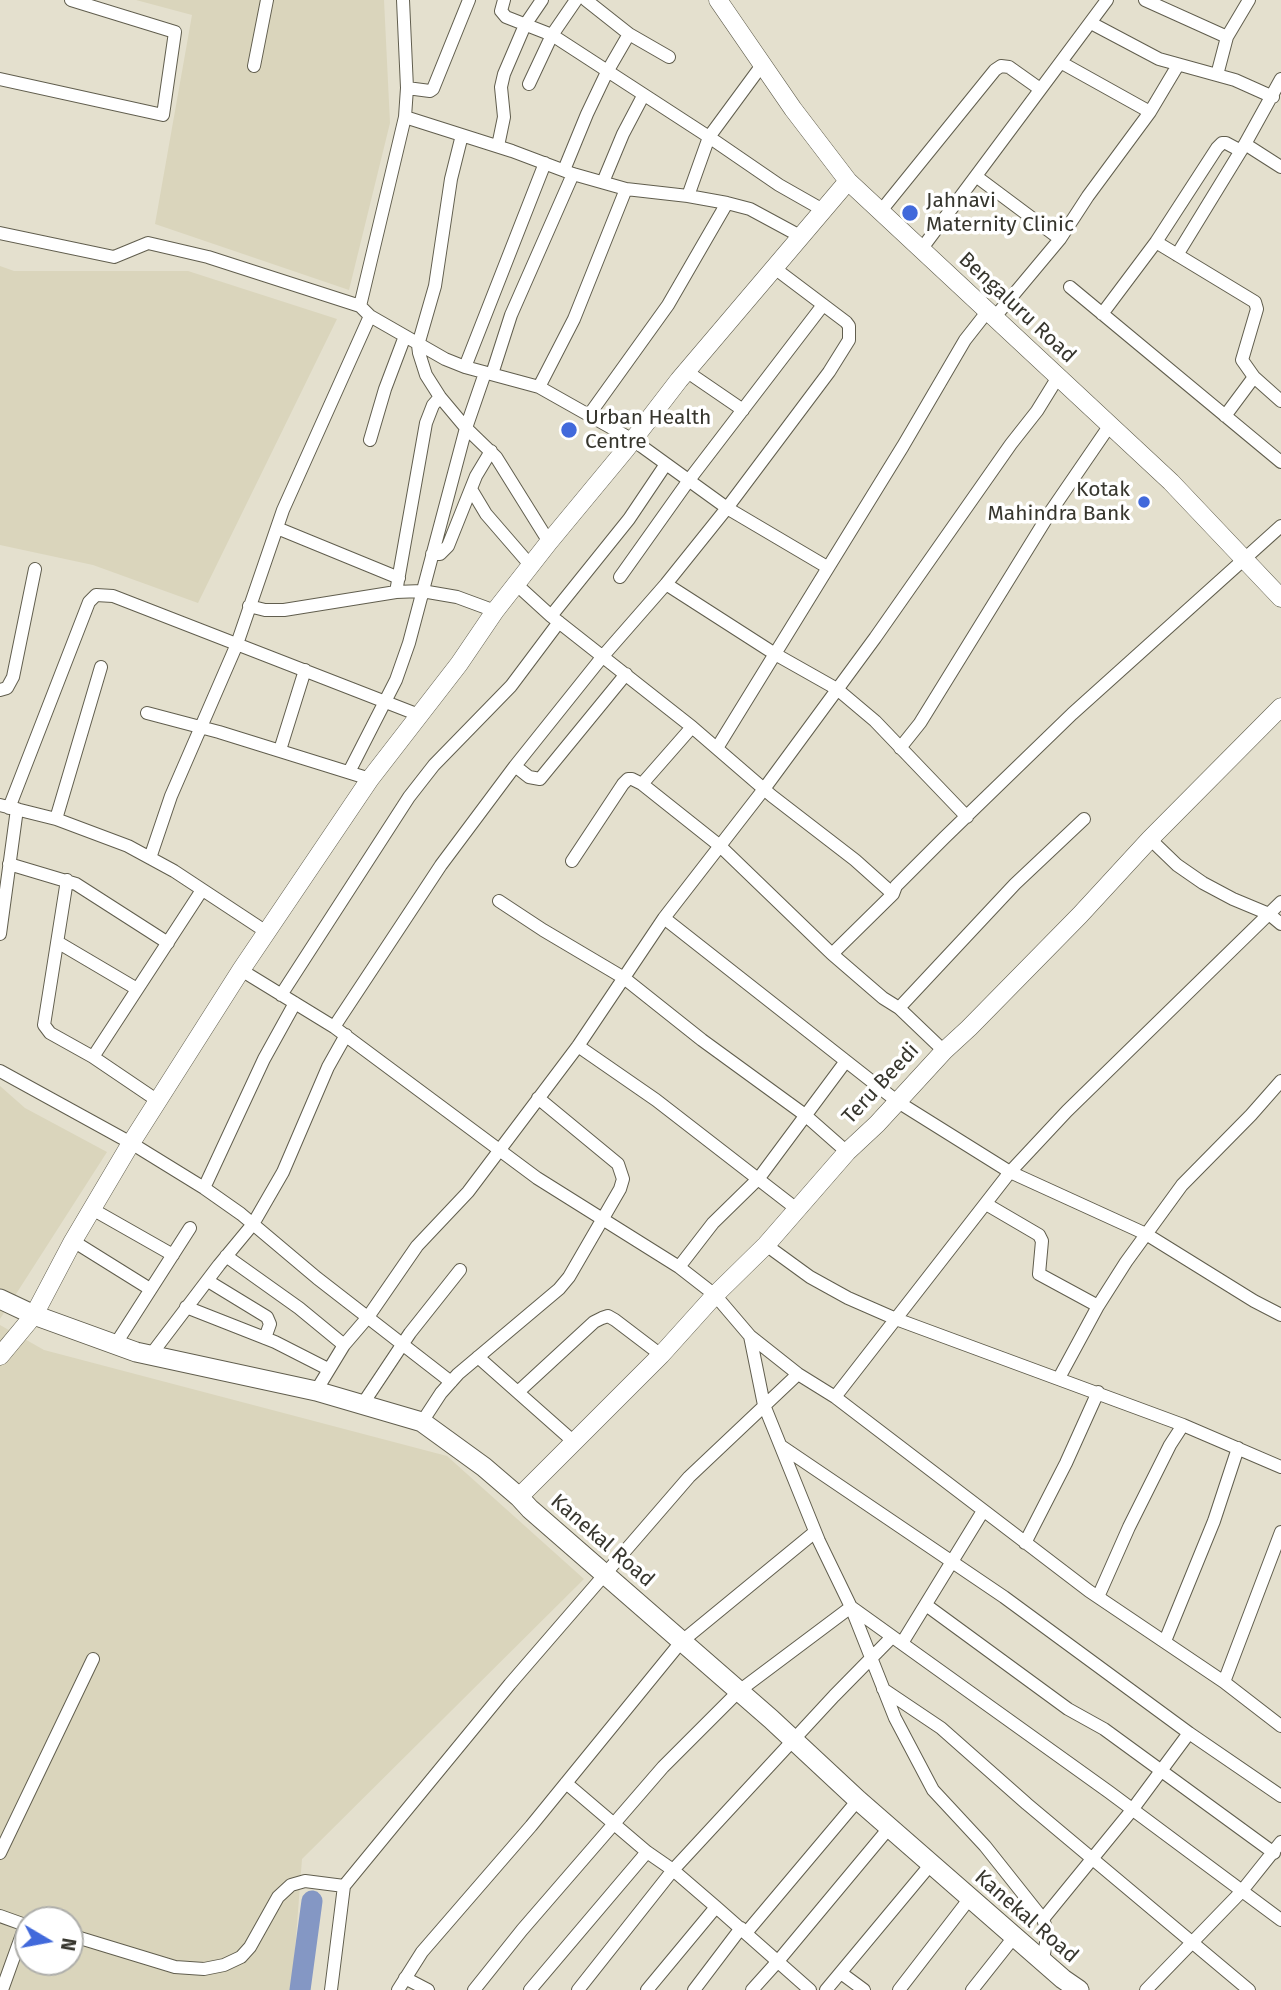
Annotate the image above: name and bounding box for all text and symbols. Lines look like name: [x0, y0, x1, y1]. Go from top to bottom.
place label: Jahnavi Maternity Clinic: [926, 188, 1074, 238]
marker: Jahnavi Maternity Clinic: [900, 203, 920, 223]
street label: Bengaluru Road: [953, 247, 1081, 369]
place label: Urban Health Centre: [585, 405, 711, 455]
marker: Urban Health Centre: [559, 420, 579, 440]
place label: Kotak Mahindra Bank: [988, 477, 1130, 527]
marker: Kotak Mahindra Bank: [1136, 494, 1152, 510]
street label: Teru Beedi: [837, 1038, 925, 1130]
street label: Kanekal Road: [545, 1489, 659, 1593]
street label: Kanekal Road: [969, 1865, 1083, 1969]
north arrow: [14, 1906, 84, 1976]
text: N: [56, 1936, 81, 1953]

